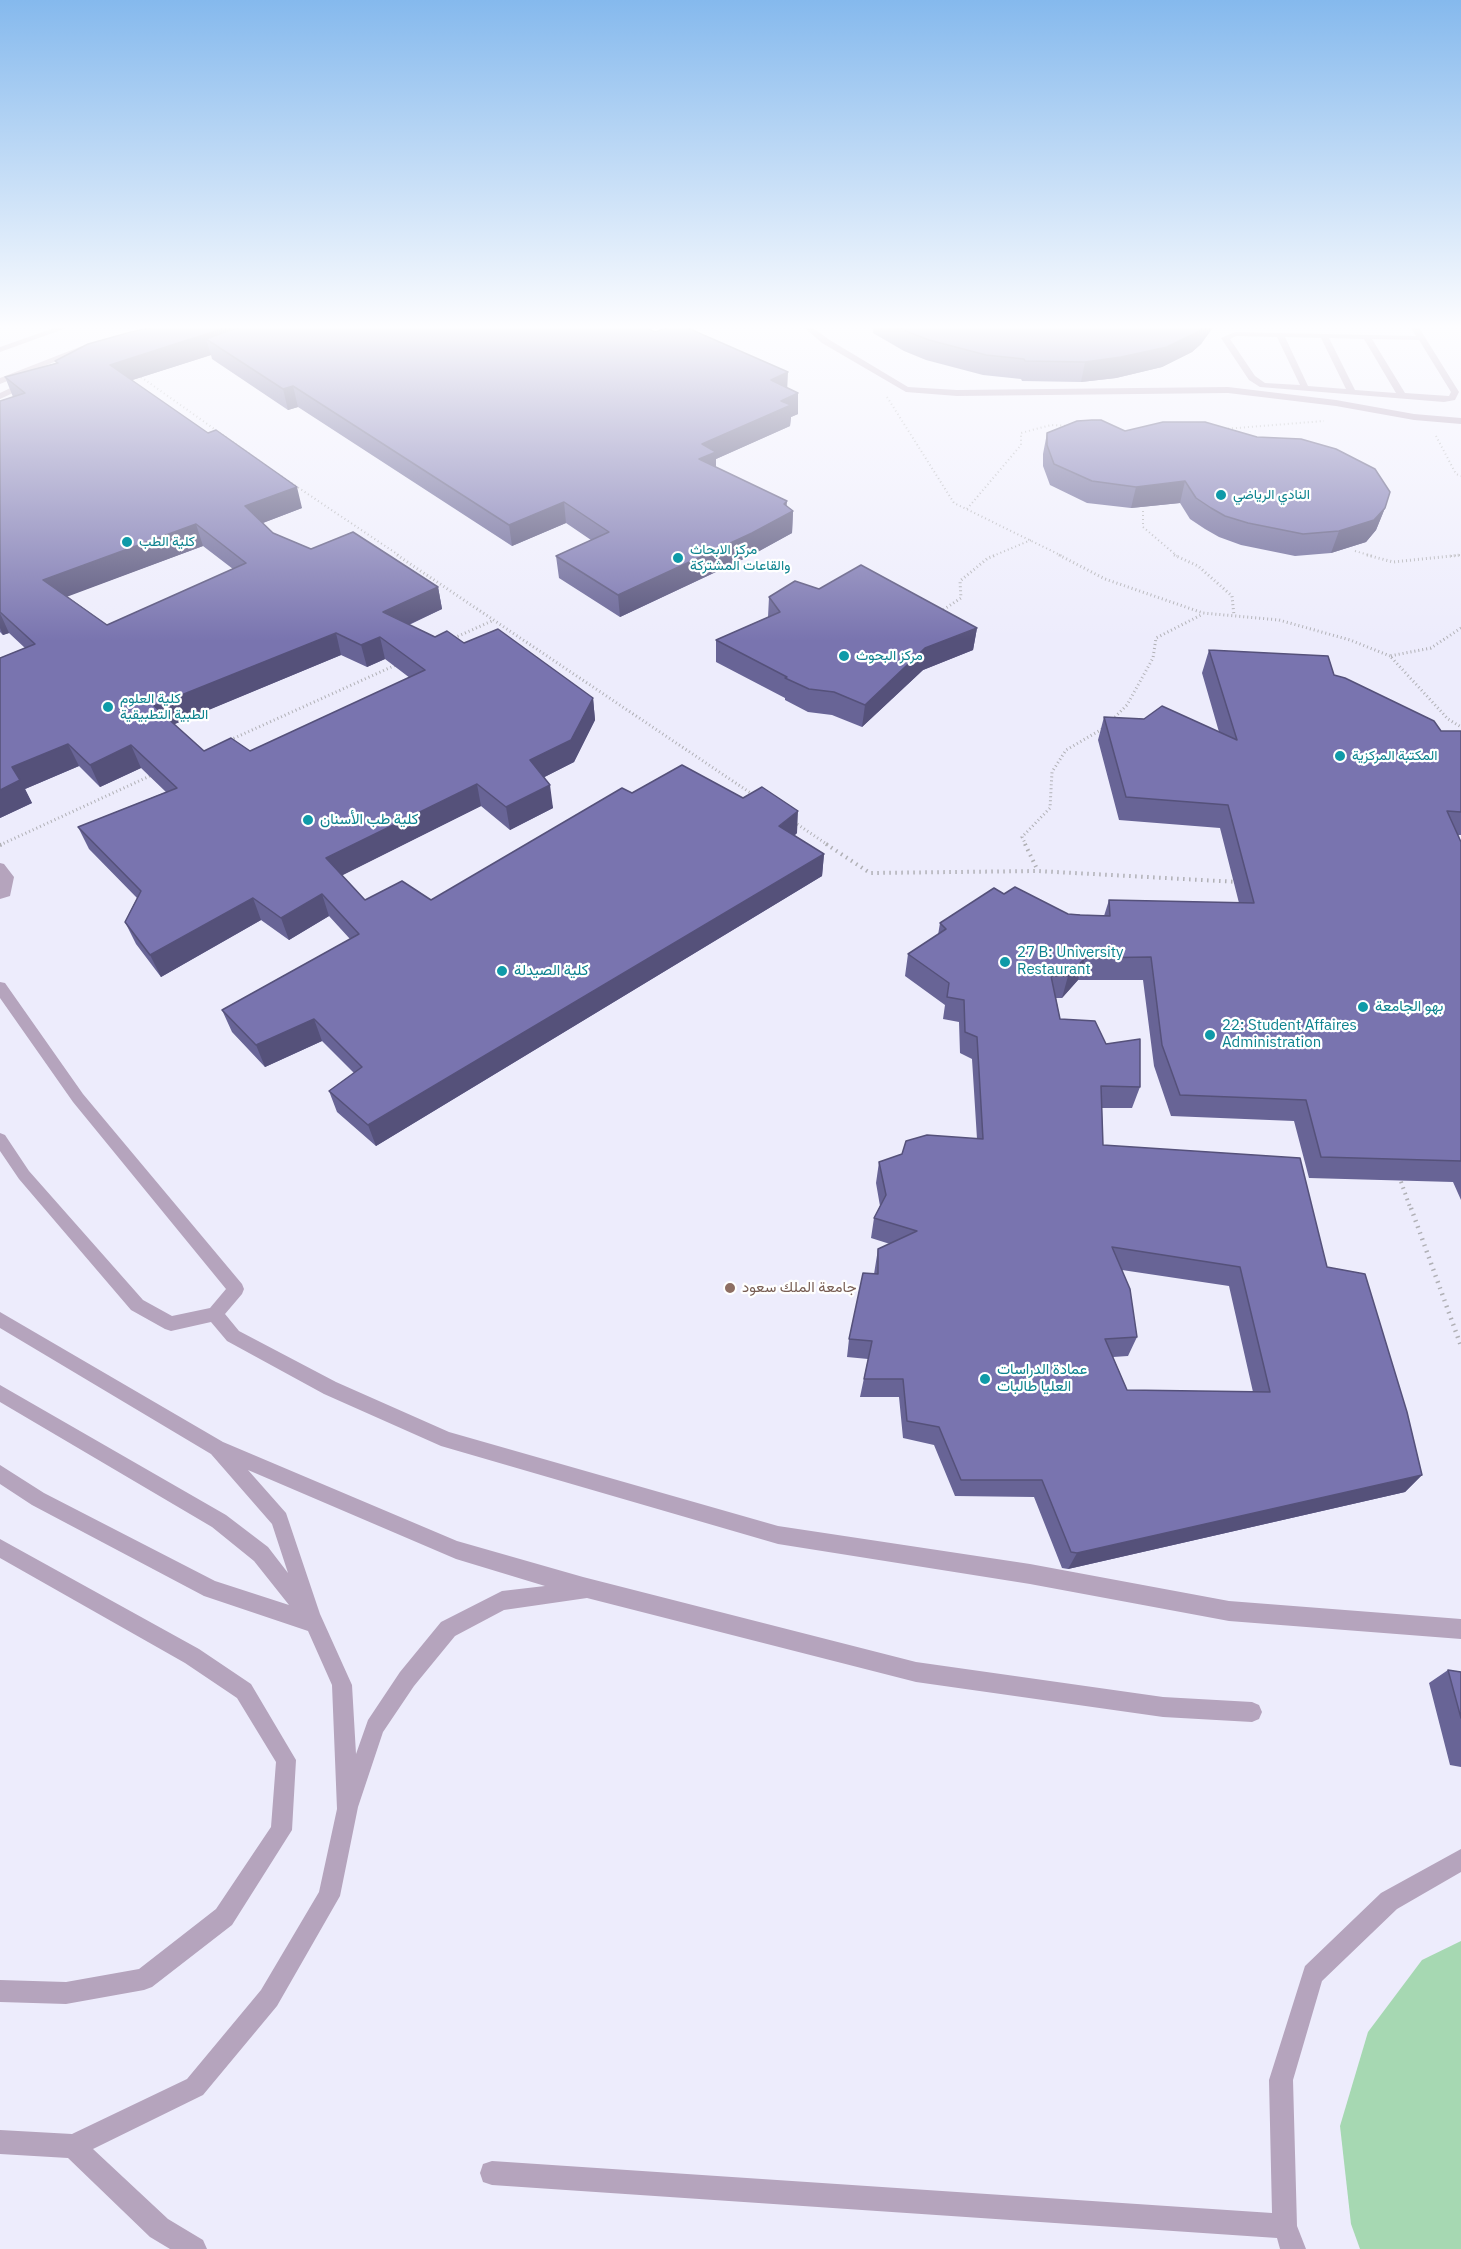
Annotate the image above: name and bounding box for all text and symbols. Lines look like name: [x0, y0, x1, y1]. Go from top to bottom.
place label: النادي الرياضي: [1233, 487, 1310, 503]
marker: النادي الرياضي: [1214, 488, 1228, 502]
place label: كلية الطب: [139, 534, 195, 550]
marker: كلية الطب: [120, 535, 134, 549]
place label: مركز الابحاث والقاعات المشتركة: [690, 542, 790, 574]
marker: مركز الابحاث والقاعات المشتركة: [671, 551, 685, 565]
place label: مركز البحوث: [856, 648, 923, 664]
marker: مركز البحوث: [837, 649, 851, 663]
place label: كلية العلوم الطبية التطبيقية: [120, 691, 208, 724]
marker: كلية العلوم الطبية التطبيقية: [101, 700, 115, 714]
place label: المكتبة المركزية: [1352, 748, 1438, 764]
marker: المكتبة المركزية: [1333, 749, 1347, 763]
place label: كلية طب الأسنان: [320, 811, 418, 829]
marker: كلية طب الأسنان: [301, 813, 315, 827]
place label: 27 B: University Restaurant: [1017, 944, 1123, 979]
marker: 27 B: University Restaurant: [998, 955, 1012, 969]
place label: كلية الصيدلة: [514, 962, 588, 980]
marker: كلية الصيدلة: [495, 964, 509, 978]
place label: بهو الجامعة: [1375, 998, 1443, 1016]
marker: بهو الجامعة: [1356, 1000, 1370, 1014]
place label: 22: Student Affaires Administration: [1222, 1017, 1357, 1052]
marker: 22: Student Affaires Administration: [1203, 1028, 1217, 1042]
place label: جامعة الملك سعود: [742, 1279, 856, 1297]
marker: جامعة الملك سعود: [723, 1281, 737, 1295]
place label: عمادة الدراسات العليا طالبات: [997, 1361, 1087, 1396]
marker: عمادة الدراسات العليا طالبات: [978, 1372, 992, 1386]

